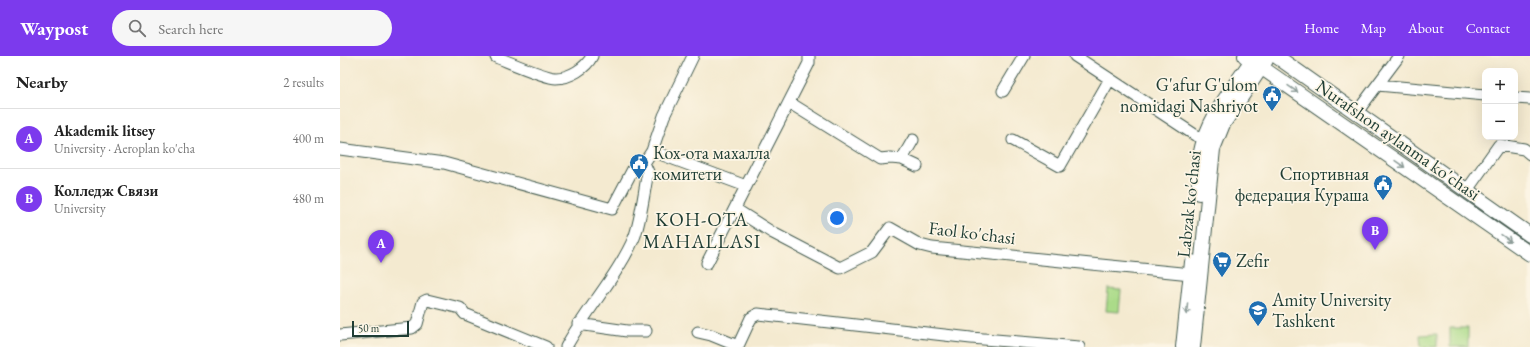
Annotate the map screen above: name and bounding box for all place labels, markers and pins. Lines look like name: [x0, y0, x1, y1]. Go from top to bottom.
place label: G'afur G'ulom nomidagi Nashriyot: [1120, 73, 1258, 117]
public building icon: G'afur G'ulom nomidagi Nashriyot: [1261, 84, 1283, 112]
place label: Кох-ота махалла комитети: [653, 141, 771, 185]
public building icon: Кох-ота махалла комитети: [628, 152, 650, 180]
place label: Спортивная федерация Кураша: [1235, 162, 1370, 206]
public building icon: Спортивная федерация Кураша: [1372, 173, 1394, 201]
pin: B: [1362, 217, 1388, 250]
pin: A: [368, 230, 394, 263]
place label: Zefir: [1236, 249, 1269, 272]
supermarket icon: Zefir: [1211, 250, 1233, 278]
place label: Amity University Tashkent: [1271, 288, 1392, 332]
school or university icon: Amity University Tashkent: [1247, 299, 1269, 327]

